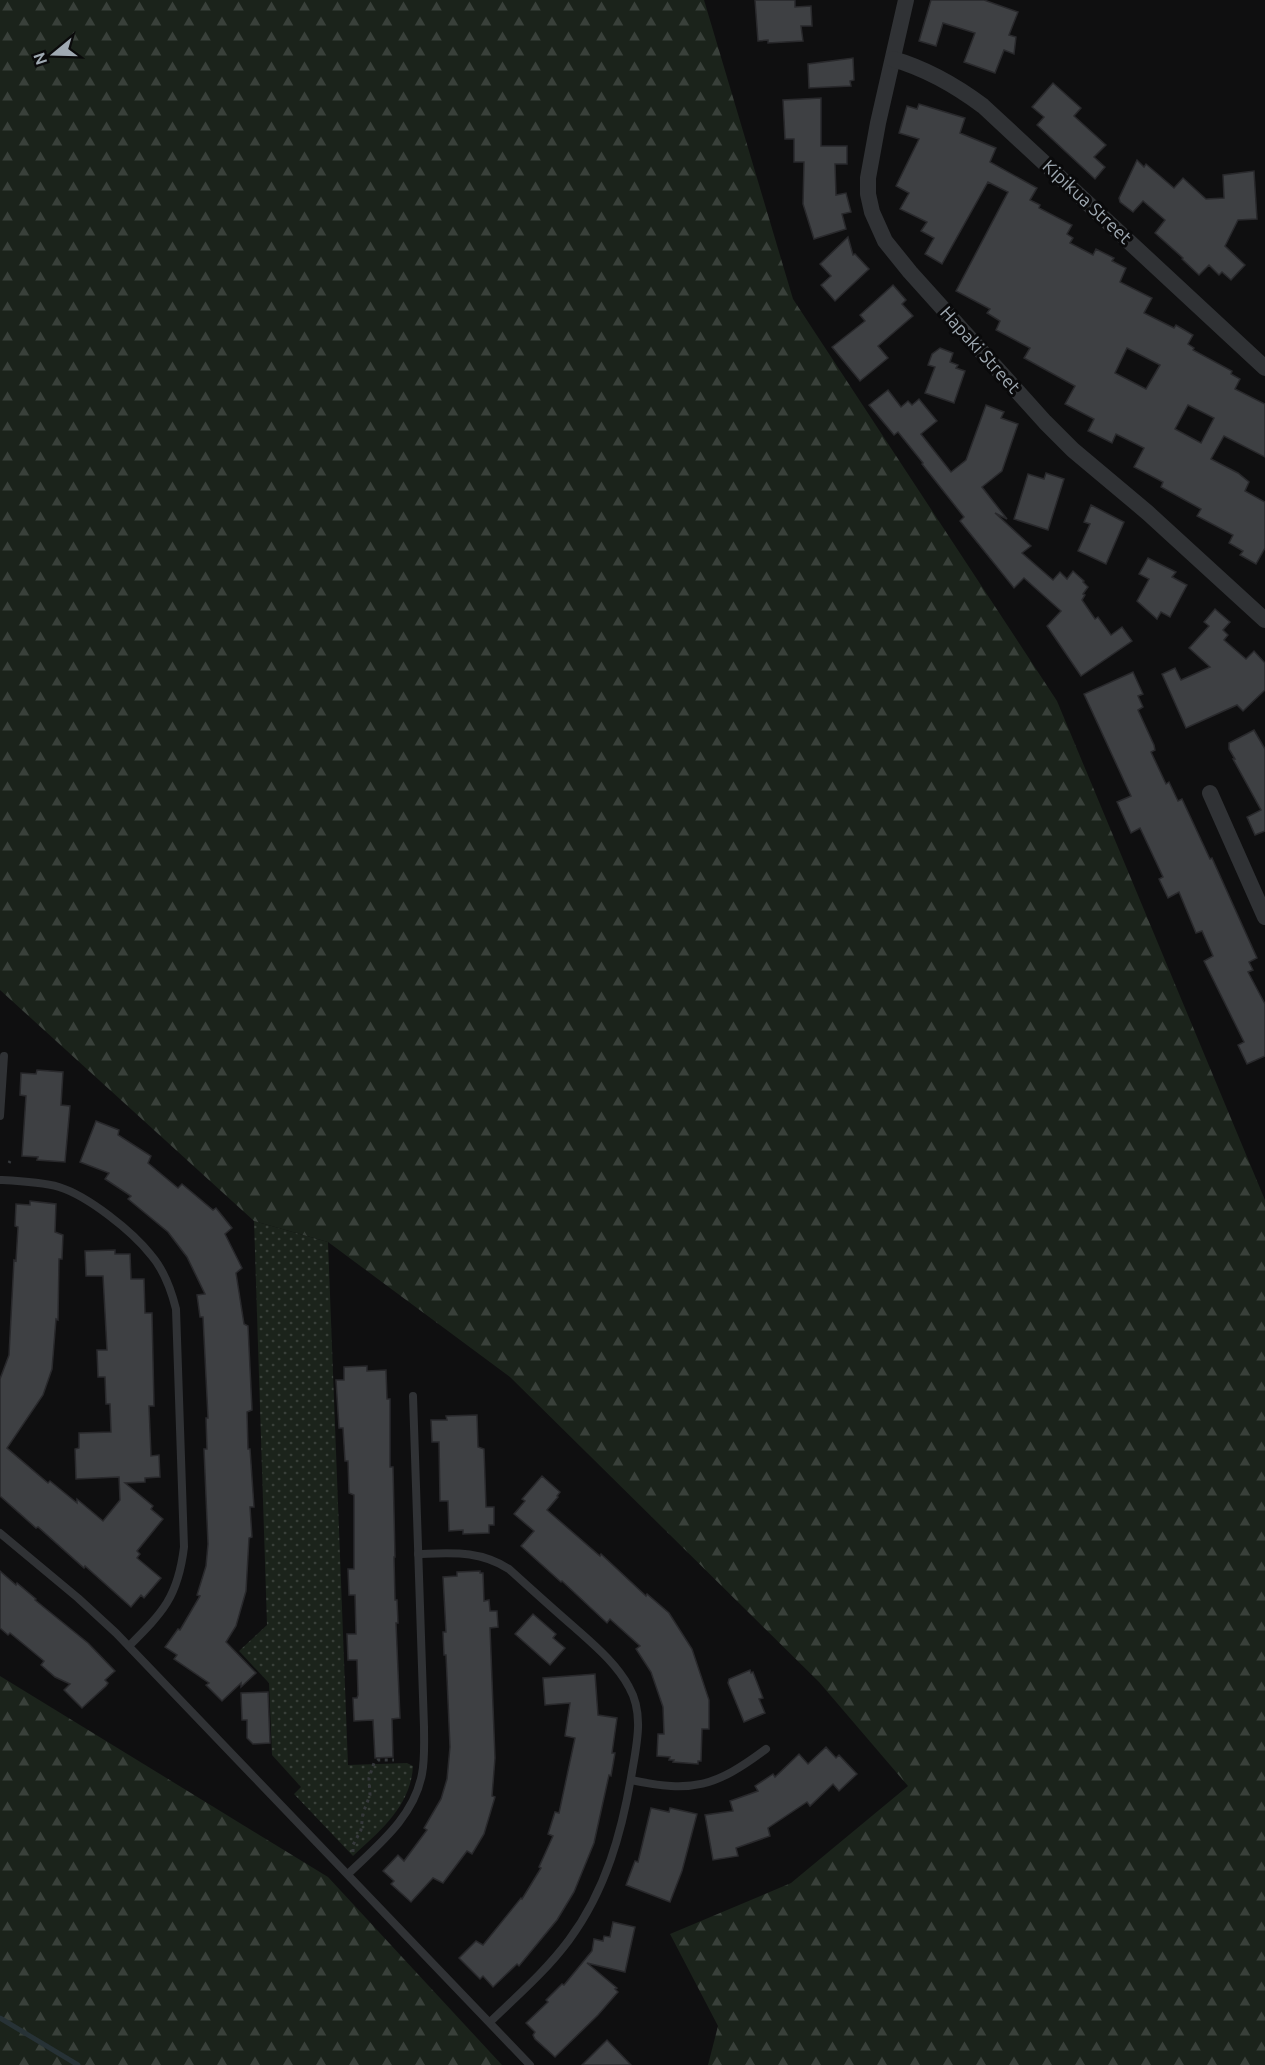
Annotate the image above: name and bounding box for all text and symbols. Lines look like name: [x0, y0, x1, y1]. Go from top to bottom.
north arrow: [24, 24, 84, 84]
text: N: [29, 50, 50, 67]
street label: Kipikua Street: [1039, 155, 1136, 247]
street label: Hapaki Street: [937, 302, 1025, 397]

